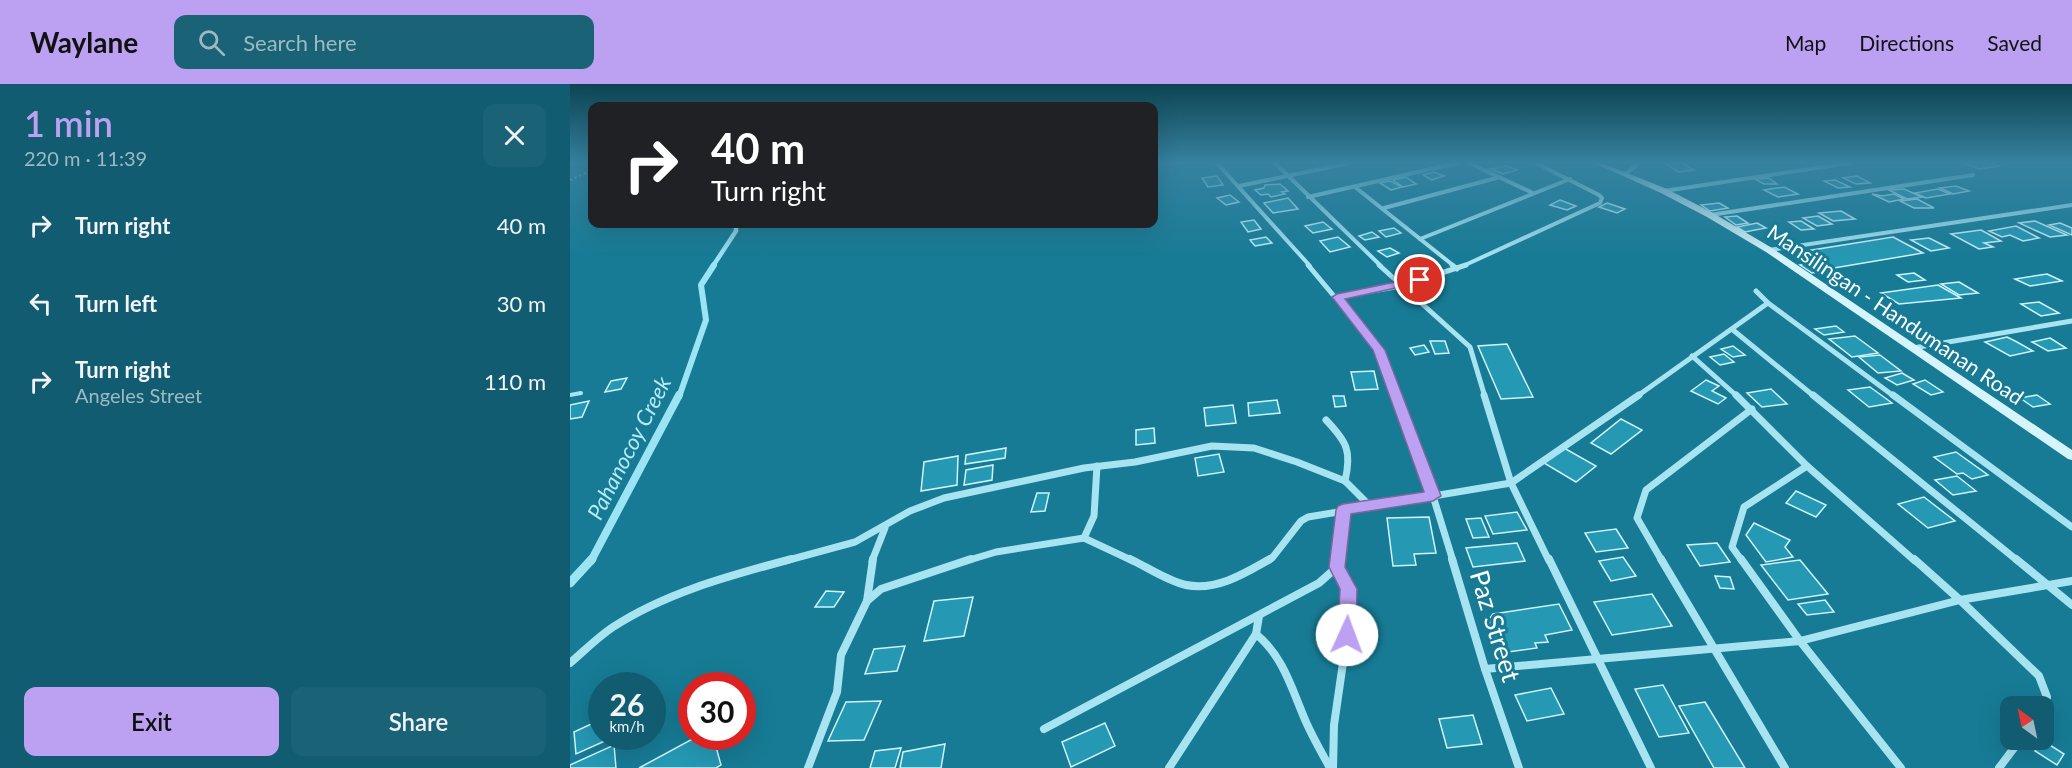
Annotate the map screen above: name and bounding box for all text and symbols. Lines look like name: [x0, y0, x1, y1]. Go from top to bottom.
search box: [174, 15, 594, 69]
text: Waylane: [30, 25, 138, 59]
icon: search: [195, 26, 228, 59]
text: Search here: [243, 29, 357, 56]
text: Map: [1785, 30, 1826, 55]
text: Directions: [1859, 30, 1954, 55]
text: Saved: [1987, 30, 2042, 55]
text: 1 min: [24, 101, 113, 145]
button: close: [483, 104, 546, 167]
text: 40 m: [711, 123, 805, 173]
icon: right: [612, 126, 690, 204]
text: 220 m · 11:39: [24, 146, 147, 170]
text: Turn right: [711, 174, 826, 207]
icon: right: [24, 209, 57, 242]
text: Turn right: [75, 212, 170, 239]
text: 40 m: [497, 212, 546, 239]
street label: Mansilingan - Handumanan Road: [1763, 218, 2029, 409]
pin: [1394, 254, 1445, 305]
icon: arrive: [1403, 263, 1436, 296]
icon: left: [24, 287, 57, 320]
text: Turn left: [75, 290, 157, 317]
text: 30 m: [497, 290, 546, 317]
text: Turn right: [75, 356, 170, 383]
icon: right: [24, 365, 57, 398]
text: 110 m: [484, 368, 546, 395]
water label: Pahanocoy Creek: [581, 371, 676, 524]
text: Angeles Street: [75, 383, 202, 407]
street label: Paz Street: [1464, 566, 1528, 686]
position arrow: [1315, 603, 1379, 667]
speed limit sign: 30: [678, 672, 756, 750]
text: 26: [610, 686, 644, 722]
button: Exit: [24, 687, 279, 756]
button: Share: [291, 687, 546, 756]
north arrow: [2000, 696, 2054, 750]
map controls: [2000, 696, 2054, 750]
text: km/h: [609, 717, 645, 735]

